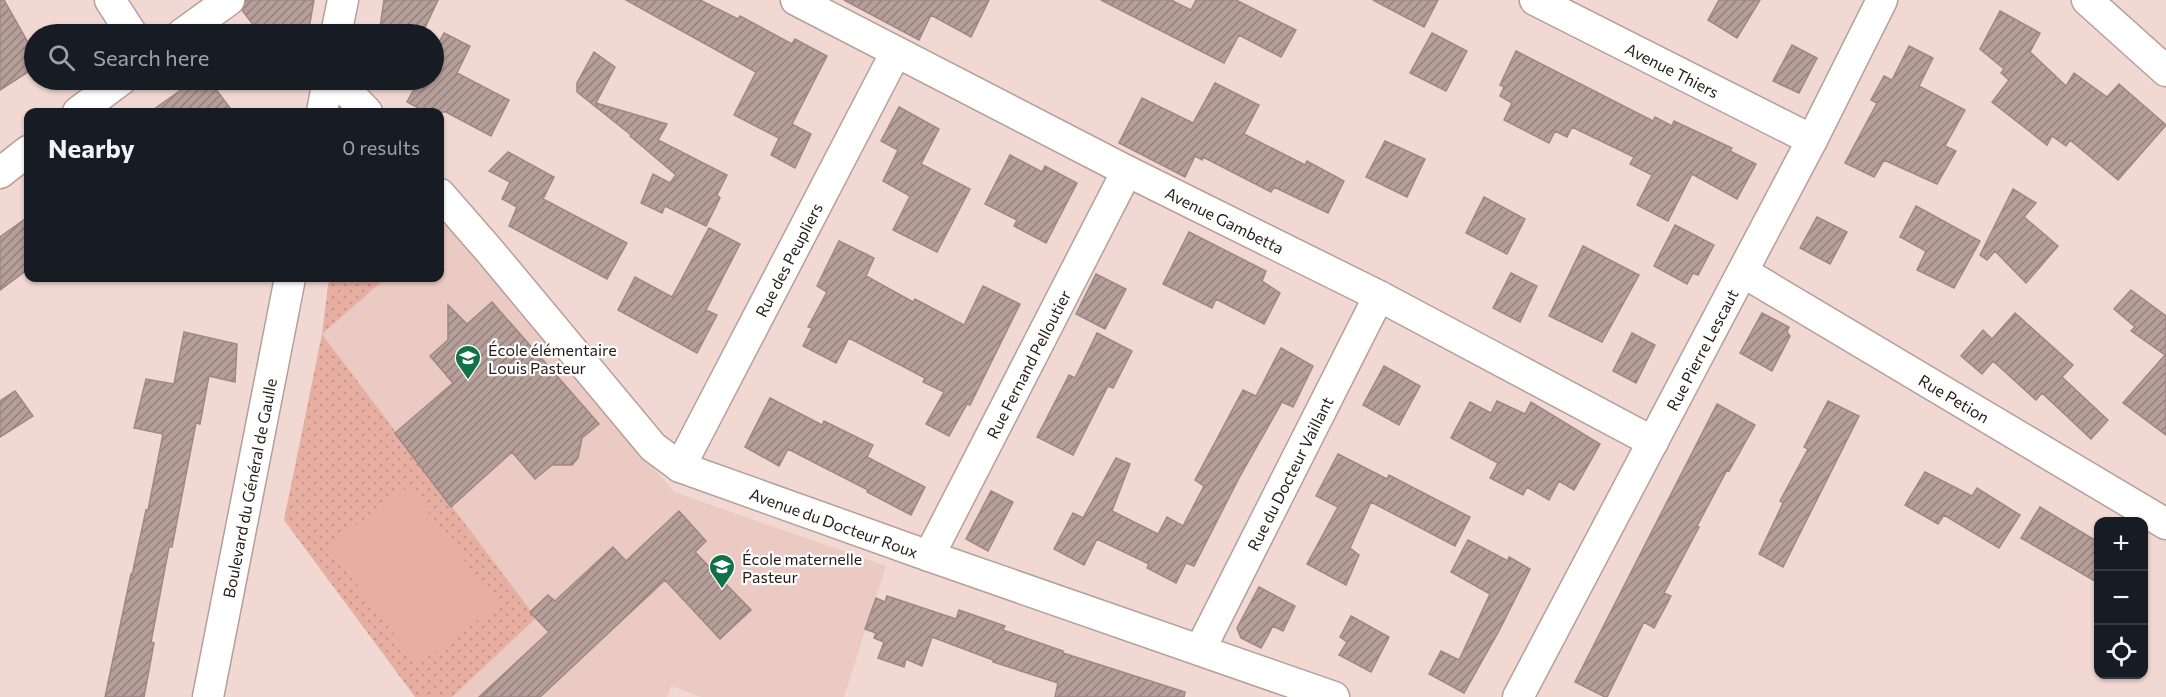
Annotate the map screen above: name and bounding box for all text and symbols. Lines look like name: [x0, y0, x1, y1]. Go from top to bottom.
search box: [24, 24, 444, 90]
street label: Avenue Thiers: [1623, 38, 1722, 101]
icon: search: [45, 41, 78, 74]
text: Search here: [93, 44, 209, 71]
text: Nearby: [48, 132, 135, 163]
text: 0 results: [342, 135, 420, 159]
street label: Avenue Gambetta: [1163, 182, 1287, 257]
street label: Rue des Peupliers: [751, 199, 826, 320]
street label: Rue Pierre Lescaut: [1662, 285, 1741, 413]
street label: Rue Fernand Pelloutier: [982, 286, 1074, 441]
place label: École élémentaire Louis Pasteur: [488, 340, 617, 377]
school or university icon: École élémentaire Louis Pasteur: [453, 343, 483, 381]
street label: Rue Petion: [1916, 370, 1993, 426]
street label: Boulevard du Général de Gaulle: [218, 377, 280, 599]
street label: Rue du Docteur Vaillant: [1243, 393, 1336, 553]
street label: Avenue du Docteur Roux: [747, 483, 921, 561]
map controls: [2094, 517, 2148, 679]
button: +: [2094, 517, 2148, 571]
place label: École maternelle Pasteur: [742, 549, 862, 586]
school or university icon: École maternelle Pasteur: [707, 552, 737, 590]
button: −: [2094, 571, 2148, 625]
button: locate: [2094, 625, 2148, 679]

